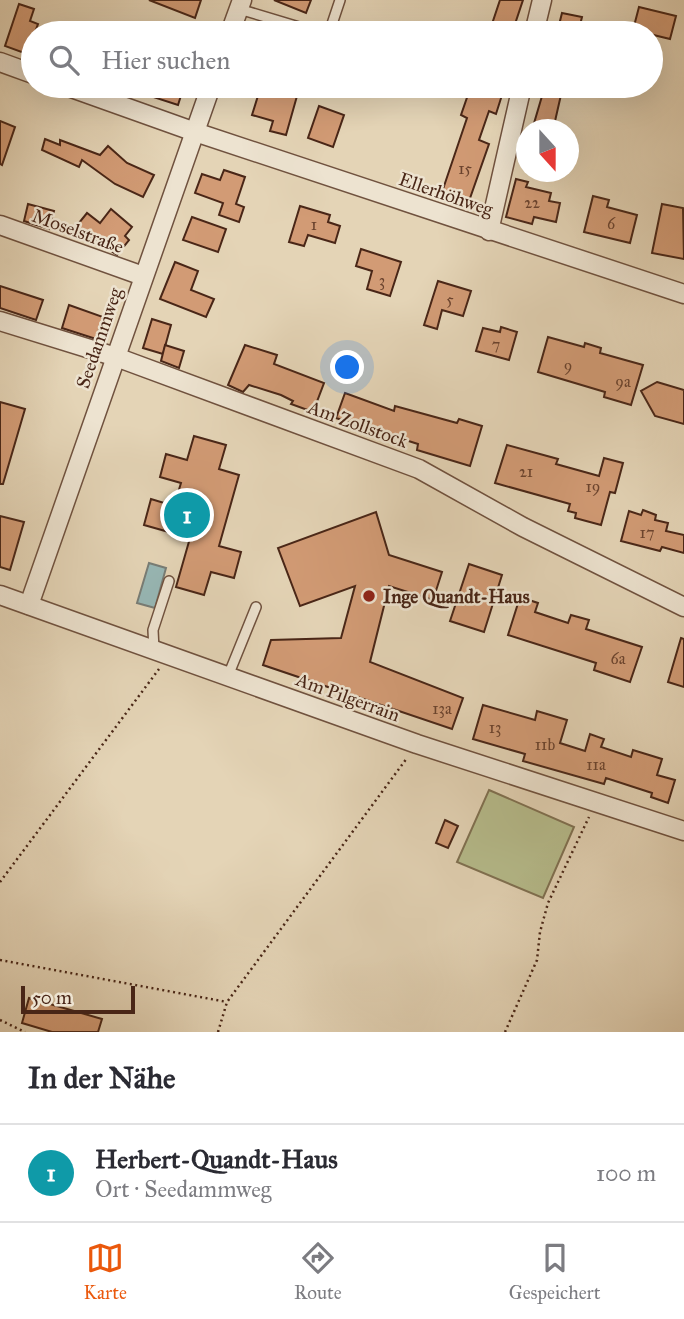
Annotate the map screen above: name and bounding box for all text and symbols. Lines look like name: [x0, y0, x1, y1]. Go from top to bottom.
search box: [21, 21, 663, 98]
icon: search: [45, 41, 83, 79]
text: Hier suchen: [101, 44, 230, 76]
north arrow: [516, 119, 579, 182]
house number: 15: [458, 159, 472, 178]
street label: Ellerhöhweg: [395, 167, 496, 222]
house number: 22: [524, 193, 540, 212]
street label: Moselstraße: [29, 204, 127, 258]
house number: 6: [607, 214, 616, 233]
house number: 1: [311, 215, 317, 234]
house number: 3: [379, 271, 385, 290]
street label: Seedammweg: [71, 284, 128, 392]
house number: 5: [446, 290, 454, 309]
house number: 7: [492, 335, 500, 354]
your location: [330, 350, 364, 384]
house number: 9: [564, 356, 572, 375]
house number: 9a: [615, 372, 631, 391]
street label: Am Zollstock: [304, 395, 411, 453]
house number: 21: [519, 462, 533, 481]
house number: 19: [586, 477, 600, 496]
pin: 1: [164, 489, 210, 541]
house number: 17: [640, 523, 654, 542]
place label: Inge Quandt-Haus: [383, 585, 530, 609]
marker: Inge Quandt-Haus: [361, 588, 377, 604]
house number: 6a: [611, 649, 626, 668]
street label: Am Pilgerrain: [292, 667, 403, 727]
house number: 13a: [432, 699, 452, 718]
house number: 13: [489, 718, 501, 737]
house number: 11b: [535, 735, 555, 754]
house number: 11a: [586, 755, 606, 774]
scale bar: [21, 983, 135, 1015]
text: 50 m: [32, 986, 72, 1009]
text: In der Nähe: [28, 1060, 176, 1096]
text: Herbert-Quandt-Haus: [95, 1143, 338, 1175]
text: 1: [46, 1159, 56, 1187]
text: 100 m: [596, 1159, 656, 1187]
text: Ort · Seedammweg: [95, 1175, 271, 1203]
tab: Karte: [84, 1239, 127, 1304]
tab: Route: [294, 1239, 342, 1304]
tab: Gespeichert: [509, 1239, 600, 1304]

